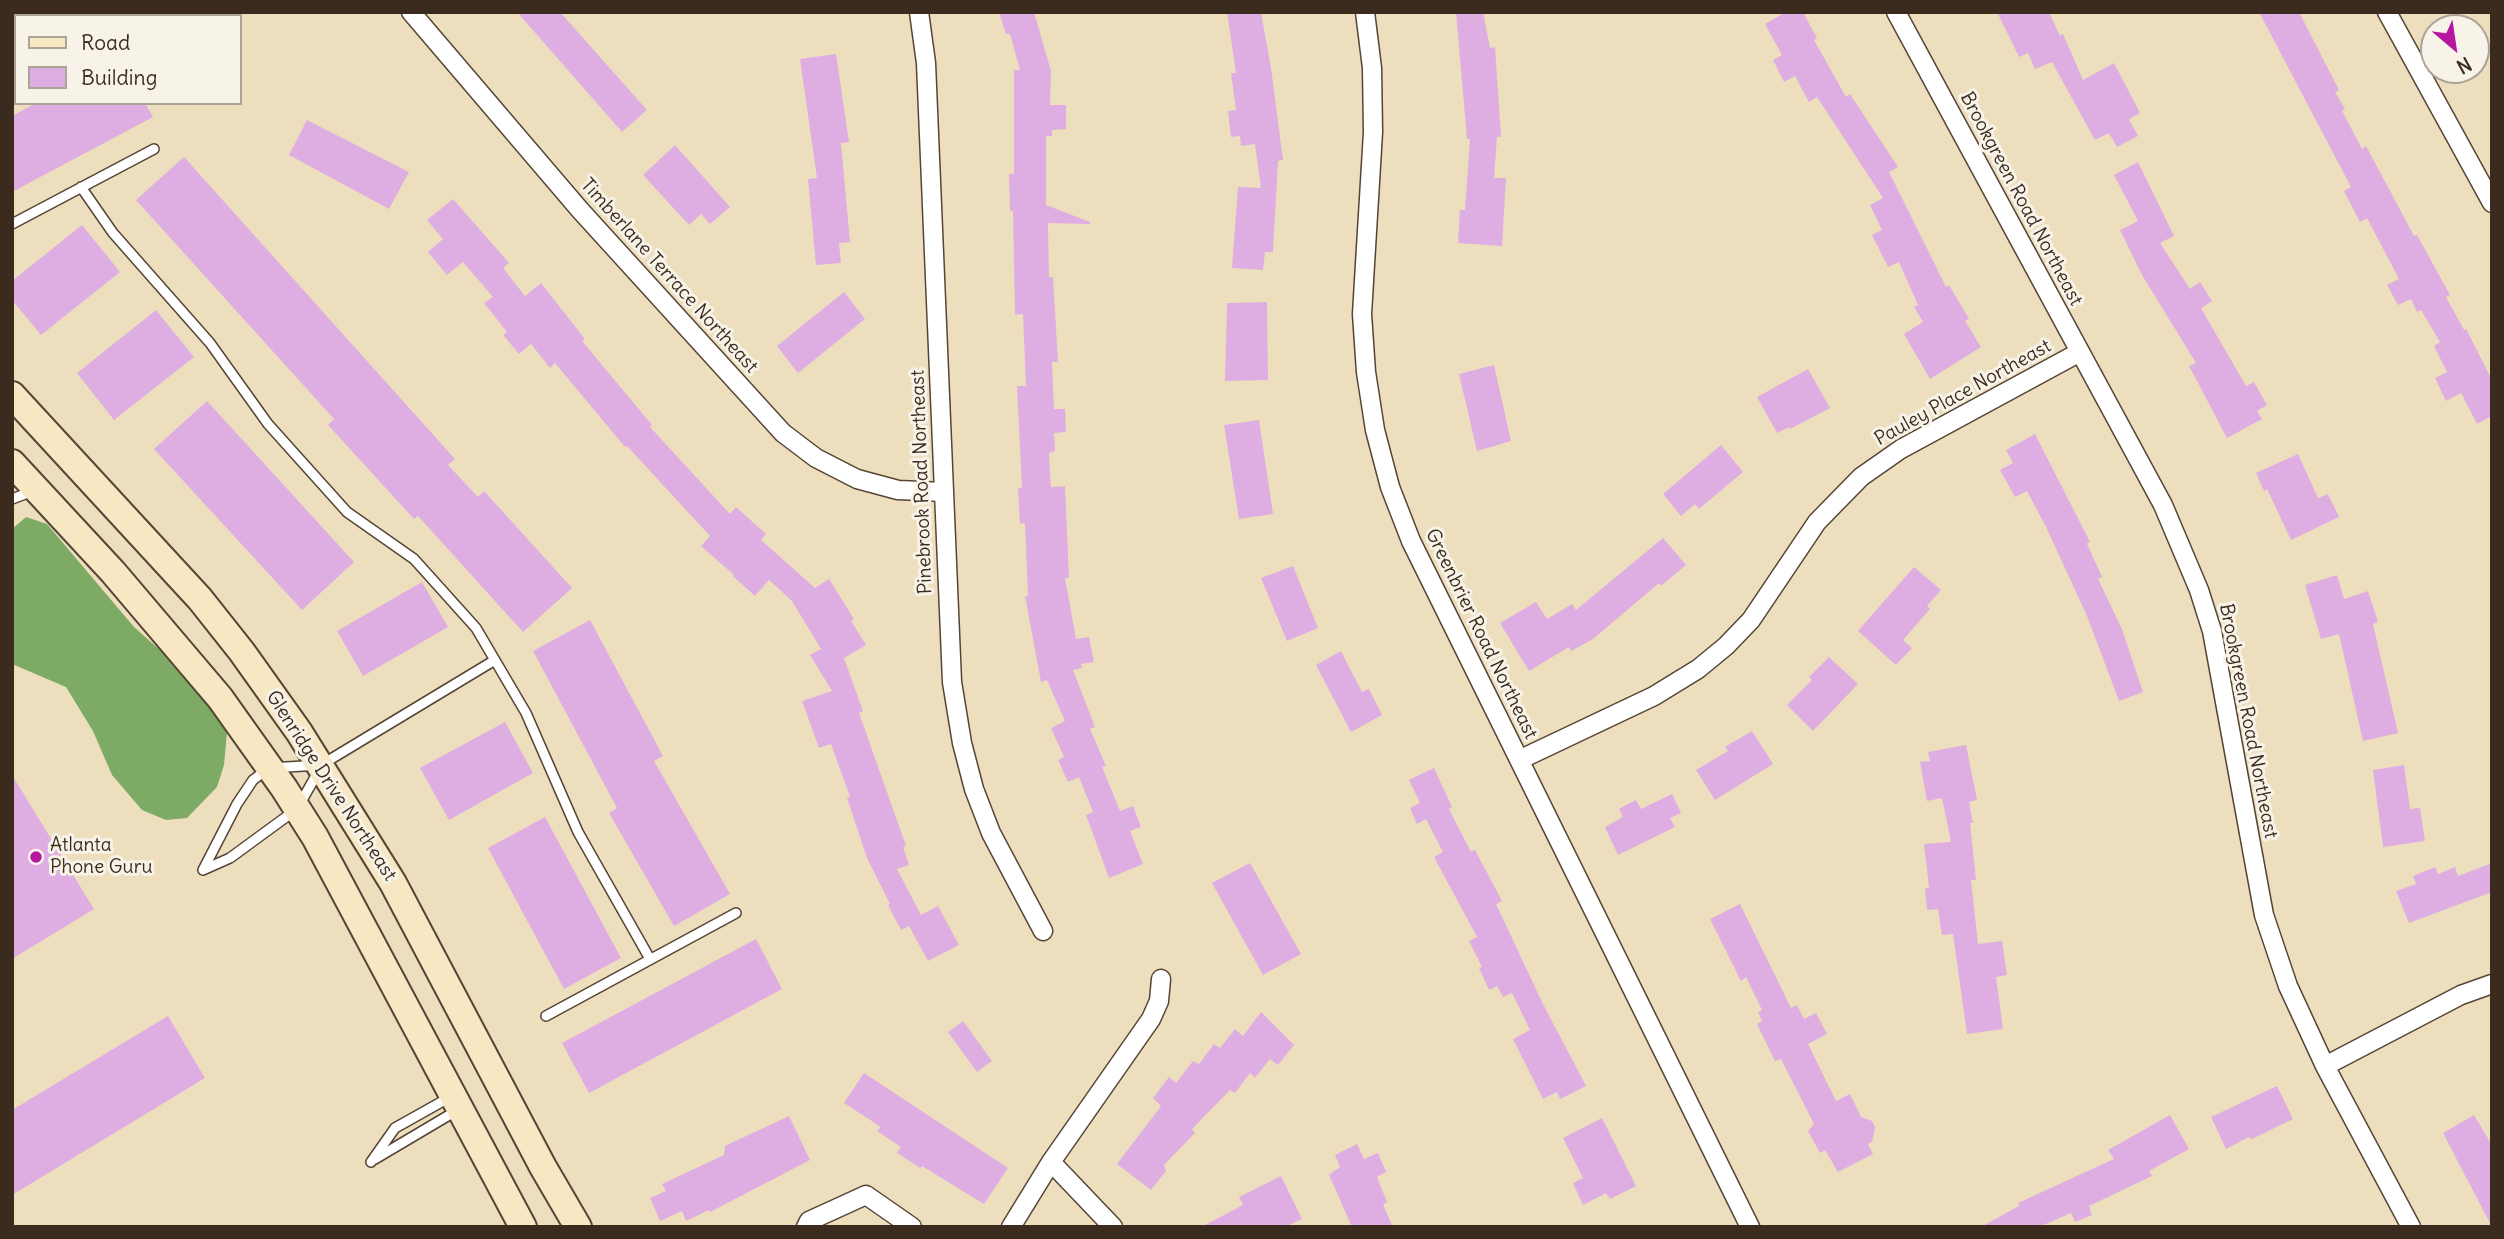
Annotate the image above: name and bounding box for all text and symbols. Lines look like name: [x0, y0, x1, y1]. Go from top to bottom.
legend: [14, 14, 242, 105]
north arrow: [2420, 14, 2490, 84]
text: Road: [81, 29, 130, 56]
text: N: [2453, 52, 2476, 79]
text: Building: [81, 64, 157, 91]
street label: Brookgreen Road Northeast: [1955, 88, 2087, 310]
street label: Timberlane Terrace Northeast: [576, 174, 762, 378]
street label: Pauley Place Northeast: [1871, 335, 2055, 451]
street label: Pinebrook Road Northeast: [907, 369, 937, 595]
street label: Greenbrier Road Northeast: [1420, 525, 1542, 743]
street label: Brookgreen Road Northeast: [2214, 602, 2282, 840]
street label: Glenridge Drive Northeast: [261, 687, 401, 885]
place label: Atlanta Phone Guru: [50, 835, 152, 879]
marker: Atlanta Phone Guru: [28, 849, 44, 865]

